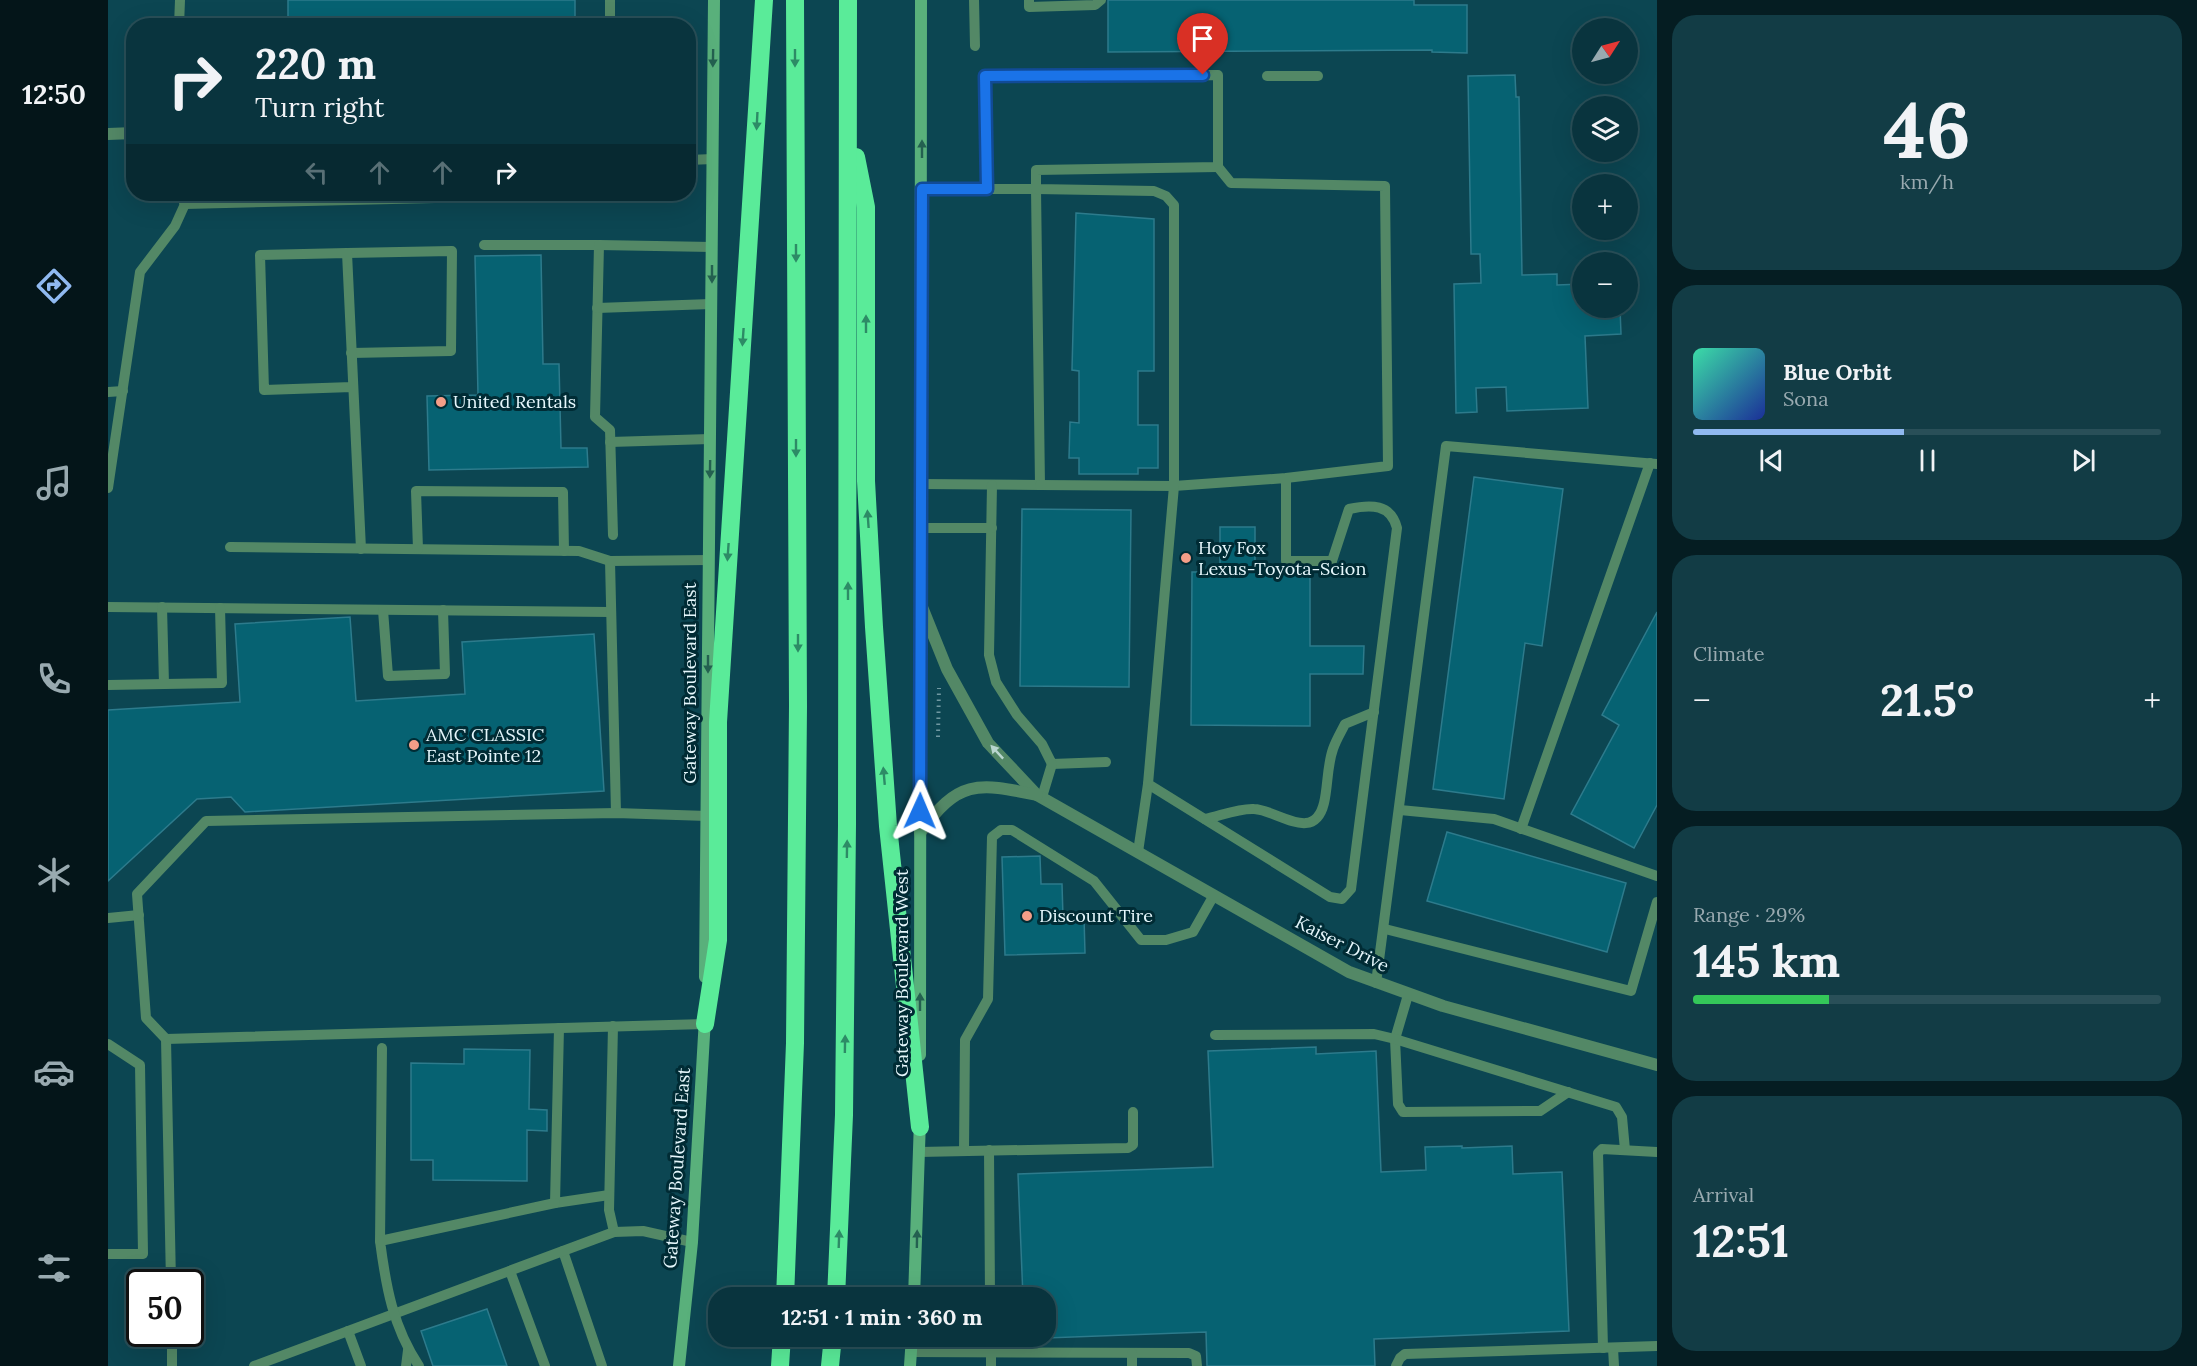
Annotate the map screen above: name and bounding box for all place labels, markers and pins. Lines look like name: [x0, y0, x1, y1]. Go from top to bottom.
pin: [1177, 13, 1228, 75]
place label: United Rentals: [453, 390, 576, 413]
marker: United Rentals: [434, 395, 448, 409]
place label: Hoy Fox Lexus-Toyota-Scion: [1198, 536, 1366, 580]
marker: Hoy Fox Lexus-Toyota-Scion: [1179, 551, 1193, 565]
place label: AMC CLASSIC East Pointe 12: [425, 723, 545, 767]
marker: AMC CLASSIC East Pointe 12: [407, 738, 421, 752]
place label: Discount Tire: [1039, 904, 1153, 927]
marker: Discount Tire: [1020, 909, 1034, 923]

